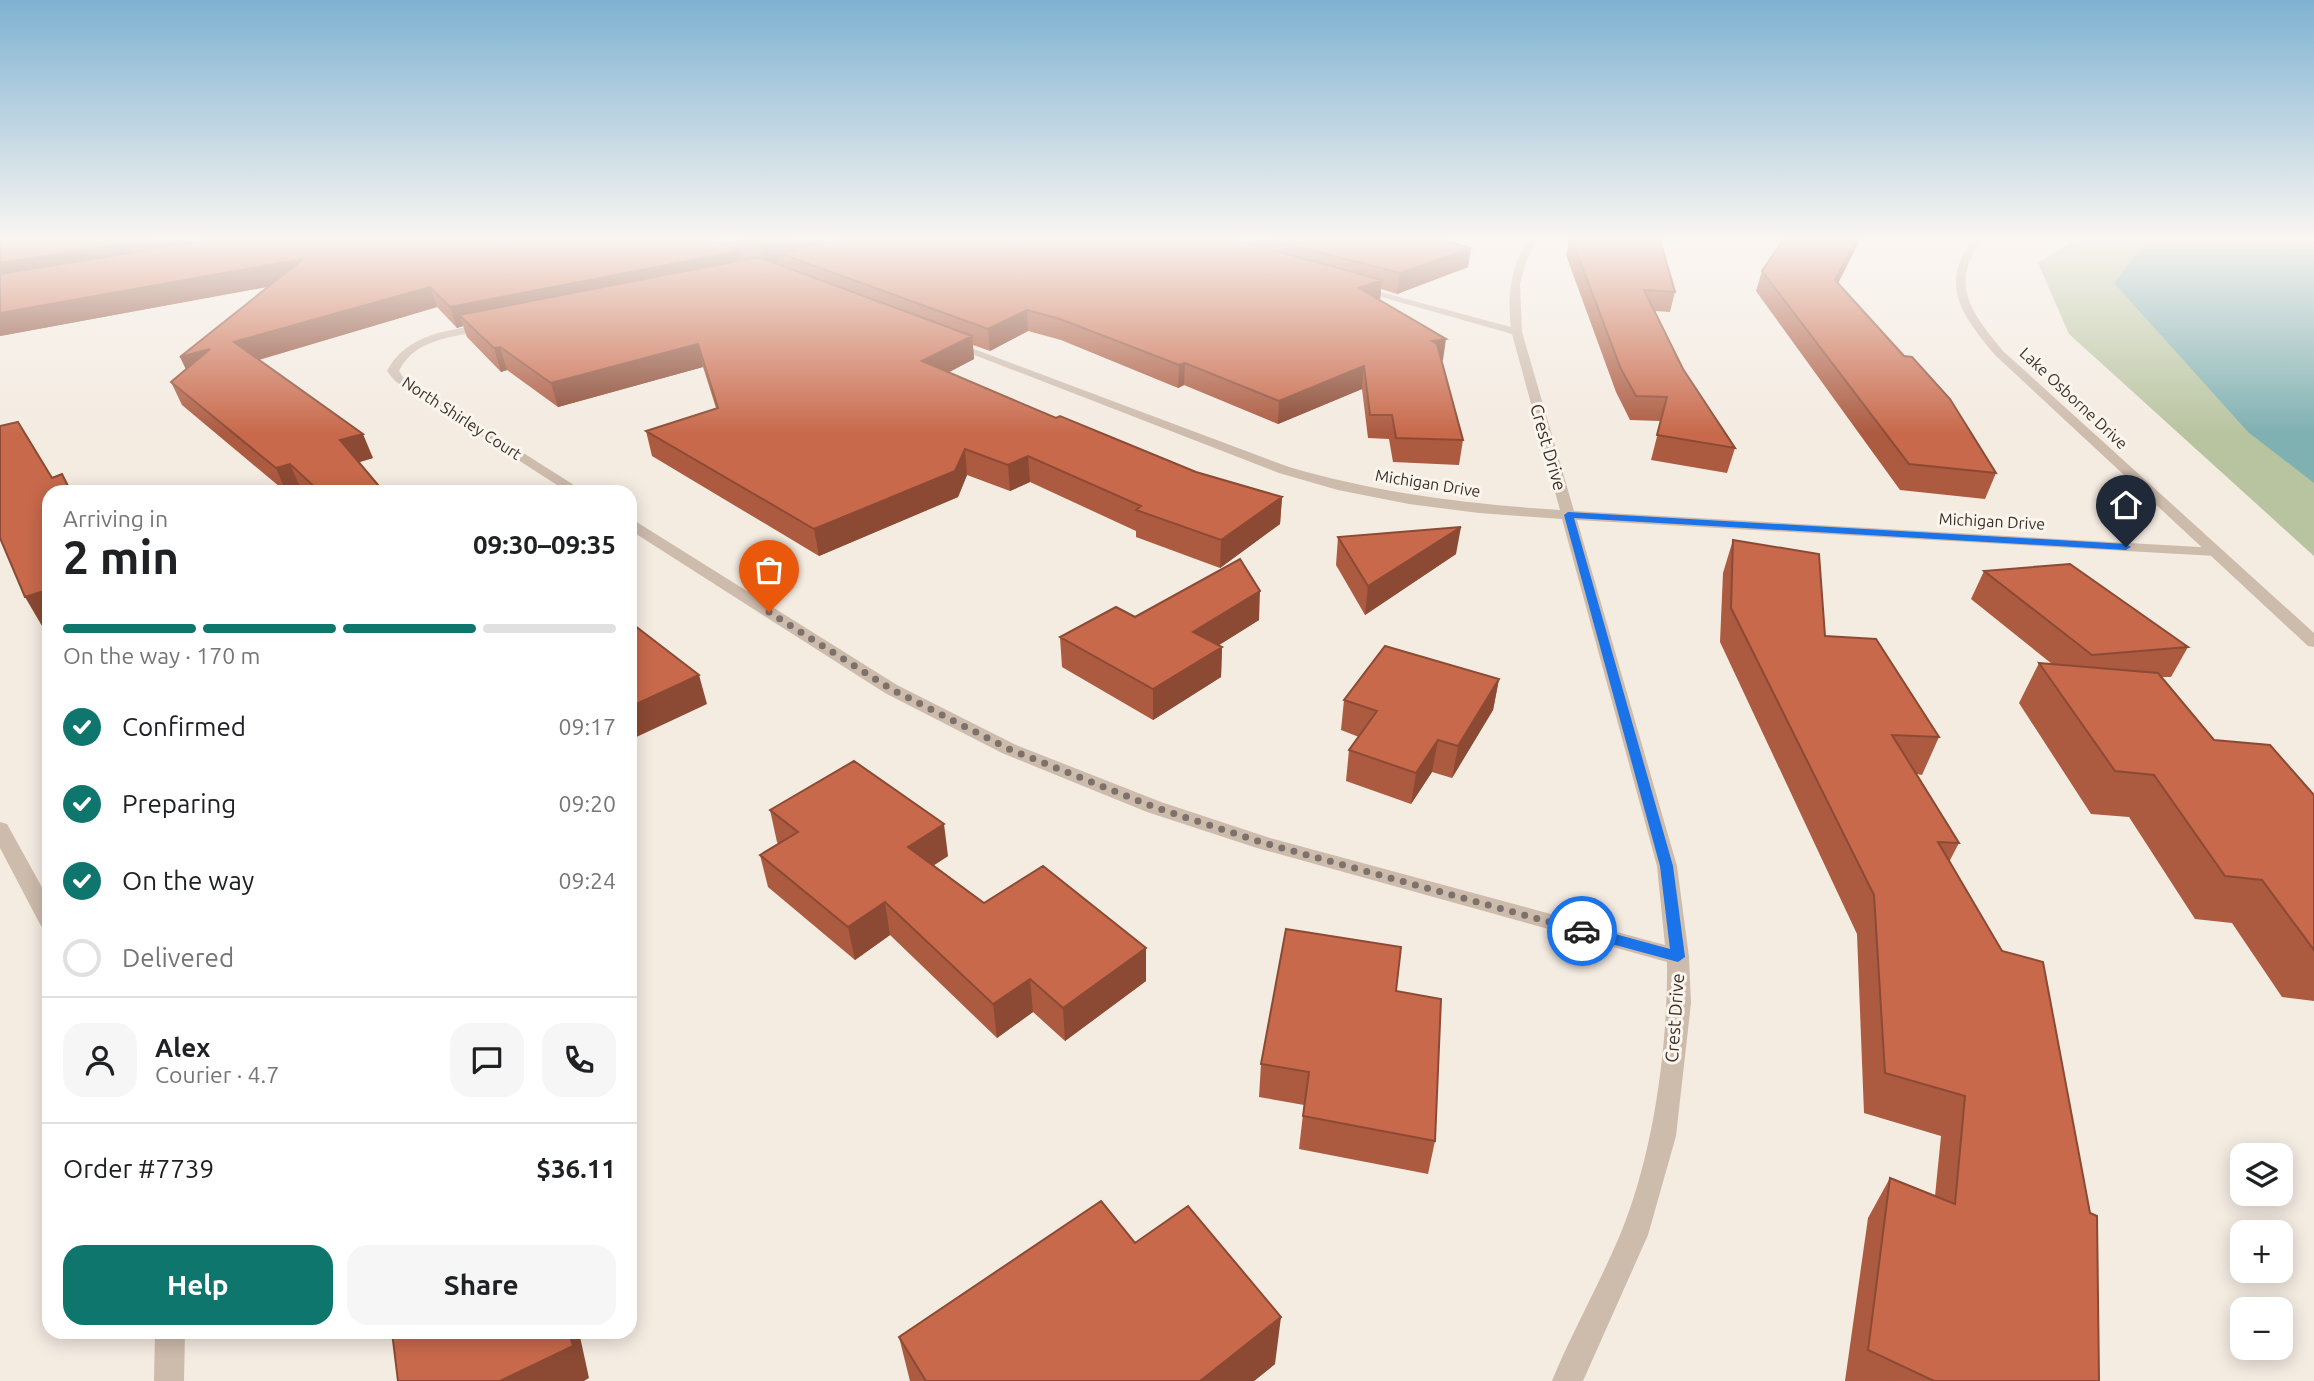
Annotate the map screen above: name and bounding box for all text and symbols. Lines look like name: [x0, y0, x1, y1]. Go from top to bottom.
street label: Lake Osborne Drive: [2017, 344, 2131, 452]
street label: North Shirley Court: [399, 373, 526, 464]
street label: Crest Drive: [1527, 401, 1571, 493]
street label: Michigan Drive: [1374, 466, 1482, 500]
pin: [2096, 475, 2156, 547]
icon: home: [2107, 486, 2145, 524]
text: Arriving in: [63, 506, 168, 531]
street label: Michigan Drive: [1938, 509, 2046, 533]
text: 09:30–09:35: [473, 530, 616, 559]
text: 2 min: [63, 531, 179, 583]
pin: [739, 540, 799, 612]
icon: bag: [750, 551, 788, 589]
text: On the way · 170 m: [63, 643, 260, 668]
icon: check: [63, 708, 101, 746]
text: Confirmed: [122, 712, 246, 741]
text: 09:17: [558, 714, 616, 739]
icon: check: [63, 785, 101, 823]
text: Preparing: [122, 789, 236, 818]
text: 09:20: [558, 791, 616, 816]
icon: check: [63, 862, 101, 900]
text: On the way: [122, 866, 254, 895]
text: 09:24: [558, 868, 616, 893]
courier: [1547, 896, 1617, 966]
icon: car: [1563, 912, 1601, 950]
text: Delivered: [122, 943, 234, 972]
street label: Crest Drive: [1661, 973, 1687, 1063]
button: person: [63, 1023, 137, 1097]
button: chat: [450, 1023, 524, 1097]
button: phone: [542, 1023, 616, 1097]
text: Alex: [155, 1033, 210, 1062]
text: Courier · 4.7: [155, 1062, 279, 1087]
map controls: [2230, 1143, 2293, 1360]
button: layers: [2230, 1143, 2293, 1206]
text: Order #7739: [63, 1154, 214, 1183]
text: $36.11: [536, 1154, 616, 1183]
button: +: [2230, 1220, 2293, 1283]
button: Help: [63, 1245, 333, 1325]
button: Share: [347, 1245, 616, 1325]
button: −: [2230, 1297, 2293, 1360]

